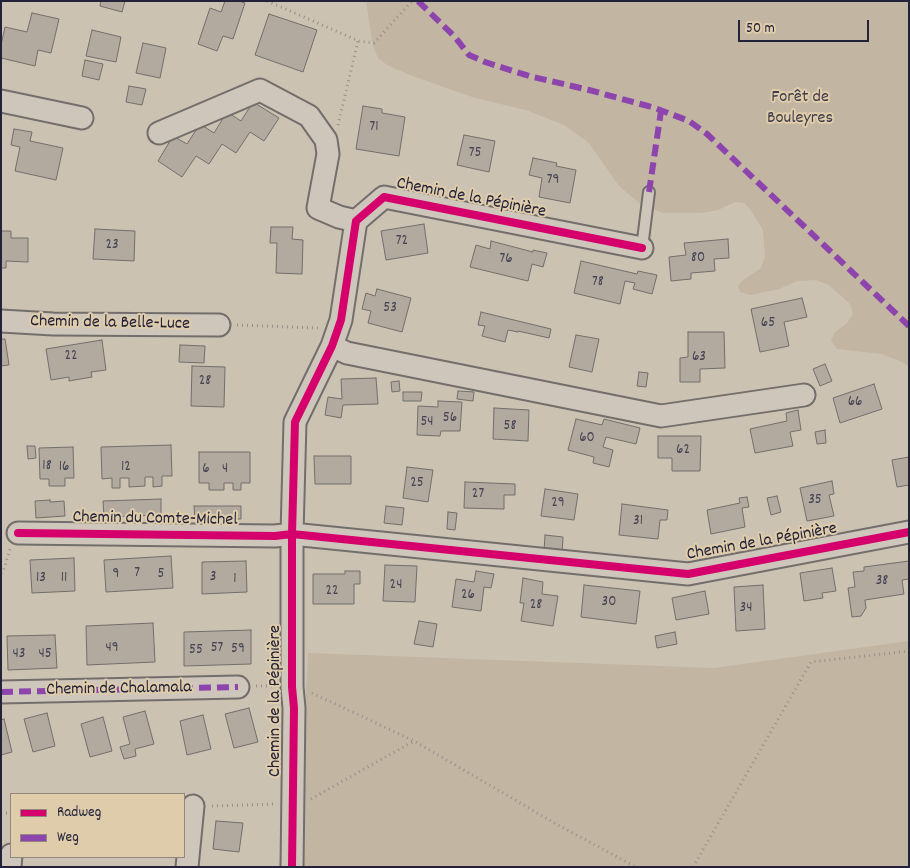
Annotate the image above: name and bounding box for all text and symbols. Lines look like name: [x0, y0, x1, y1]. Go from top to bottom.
scale bar: [740, 10, 871, 42]
text: 50 m: [746, 18, 775, 40]
park label: Forêt de Bouleyres: [767, 88, 833, 130]
house number: 71: [369, 119, 379, 137]
house number: 75: [469, 145, 481, 163]
house number: 79: [547, 172, 559, 190]
street label: Chemin de la Pépinière: [394, 174, 548, 224]
house number: 72: [396, 233, 408, 251]
house number: 23: [105, 237, 119, 255]
house number: 80: [691, 250, 705, 268]
house number: 76: [499, 251, 513, 269]
house number: 78: [592, 274, 604, 292]
house number: 53: [383, 300, 397, 318]
street label: Chemin de la Belle-Luce: [30, 312, 190, 336]
house number: 65: [761, 315, 775, 333]
house number: 22: [64, 348, 78, 366]
house number: 63: [692, 349, 706, 367]
house number: 28: [199, 373, 211, 391]
house number: 66: [848, 394, 862, 412]
house number: 56: [443, 410, 457, 428]
house number: 54: [420, 414, 434, 432]
house number: 58: [504, 418, 516, 436]
house number: 60: [579, 430, 595, 448]
house number: 62: [676, 442, 690, 460]
house number: 18: [42, 458, 52, 476]
house number: 16: [59, 459, 69, 477]
house number: 12: [121, 459, 131, 477]
house number: 6: [202, 461, 210, 479]
house number: 4: [222, 461, 228, 479]
house number: 25: [410, 475, 424, 493]
house number: 27: [472, 486, 484, 504]
house number: 35: [808, 492, 822, 510]
house number: 29: [551, 495, 565, 513]
street label: Chemin du Comte-Michel: [72, 508, 238, 532]
house number: 31: [633, 513, 643, 531]
street label: Chemin de la Pépinière: [685, 519, 839, 567]
house number: 7: [134, 565, 140, 583]
house number: 9: [113, 566, 119, 584]
house number: 5: [158, 566, 164, 584]
house number: 3: [210, 569, 216, 587]
house number: 13: [36, 570, 46, 588]
house number: 11: [61, 570, 67, 588]
house number: 1: [233, 571, 237, 589]
house number: 38: [876, 573, 888, 591]
house number: 24: [390, 577, 402, 595]
house number: 22: [325, 583, 339, 601]
house number: 26: [461, 587, 475, 605]
house number: 30: [602, 594, 616, 612]
house number: 28: [530, 597, 542, 615]
house number: 34: [740, 600, 752, 618]
street label: Chemin de la Pépinière: [266, 625, 288, 777]
house number: 49: [105, 640, 119, 658]
house number: 57: [211, 640, 223, 658]
house number: 59: [231, 641, 245, 659]
house number: 55: [189, 642, 203, 660]
house number: 43: [13, 646, 25, 664]
house number: 45: [38, 646, 52, 664]
street label: Chemin de Chalamala: [46, 678, 192, 702]
legend: [10, 793, 185, 858]
text: Radweg: [57, 802, 101, 824]
text: Weg: [57, 827, 79, 849]

